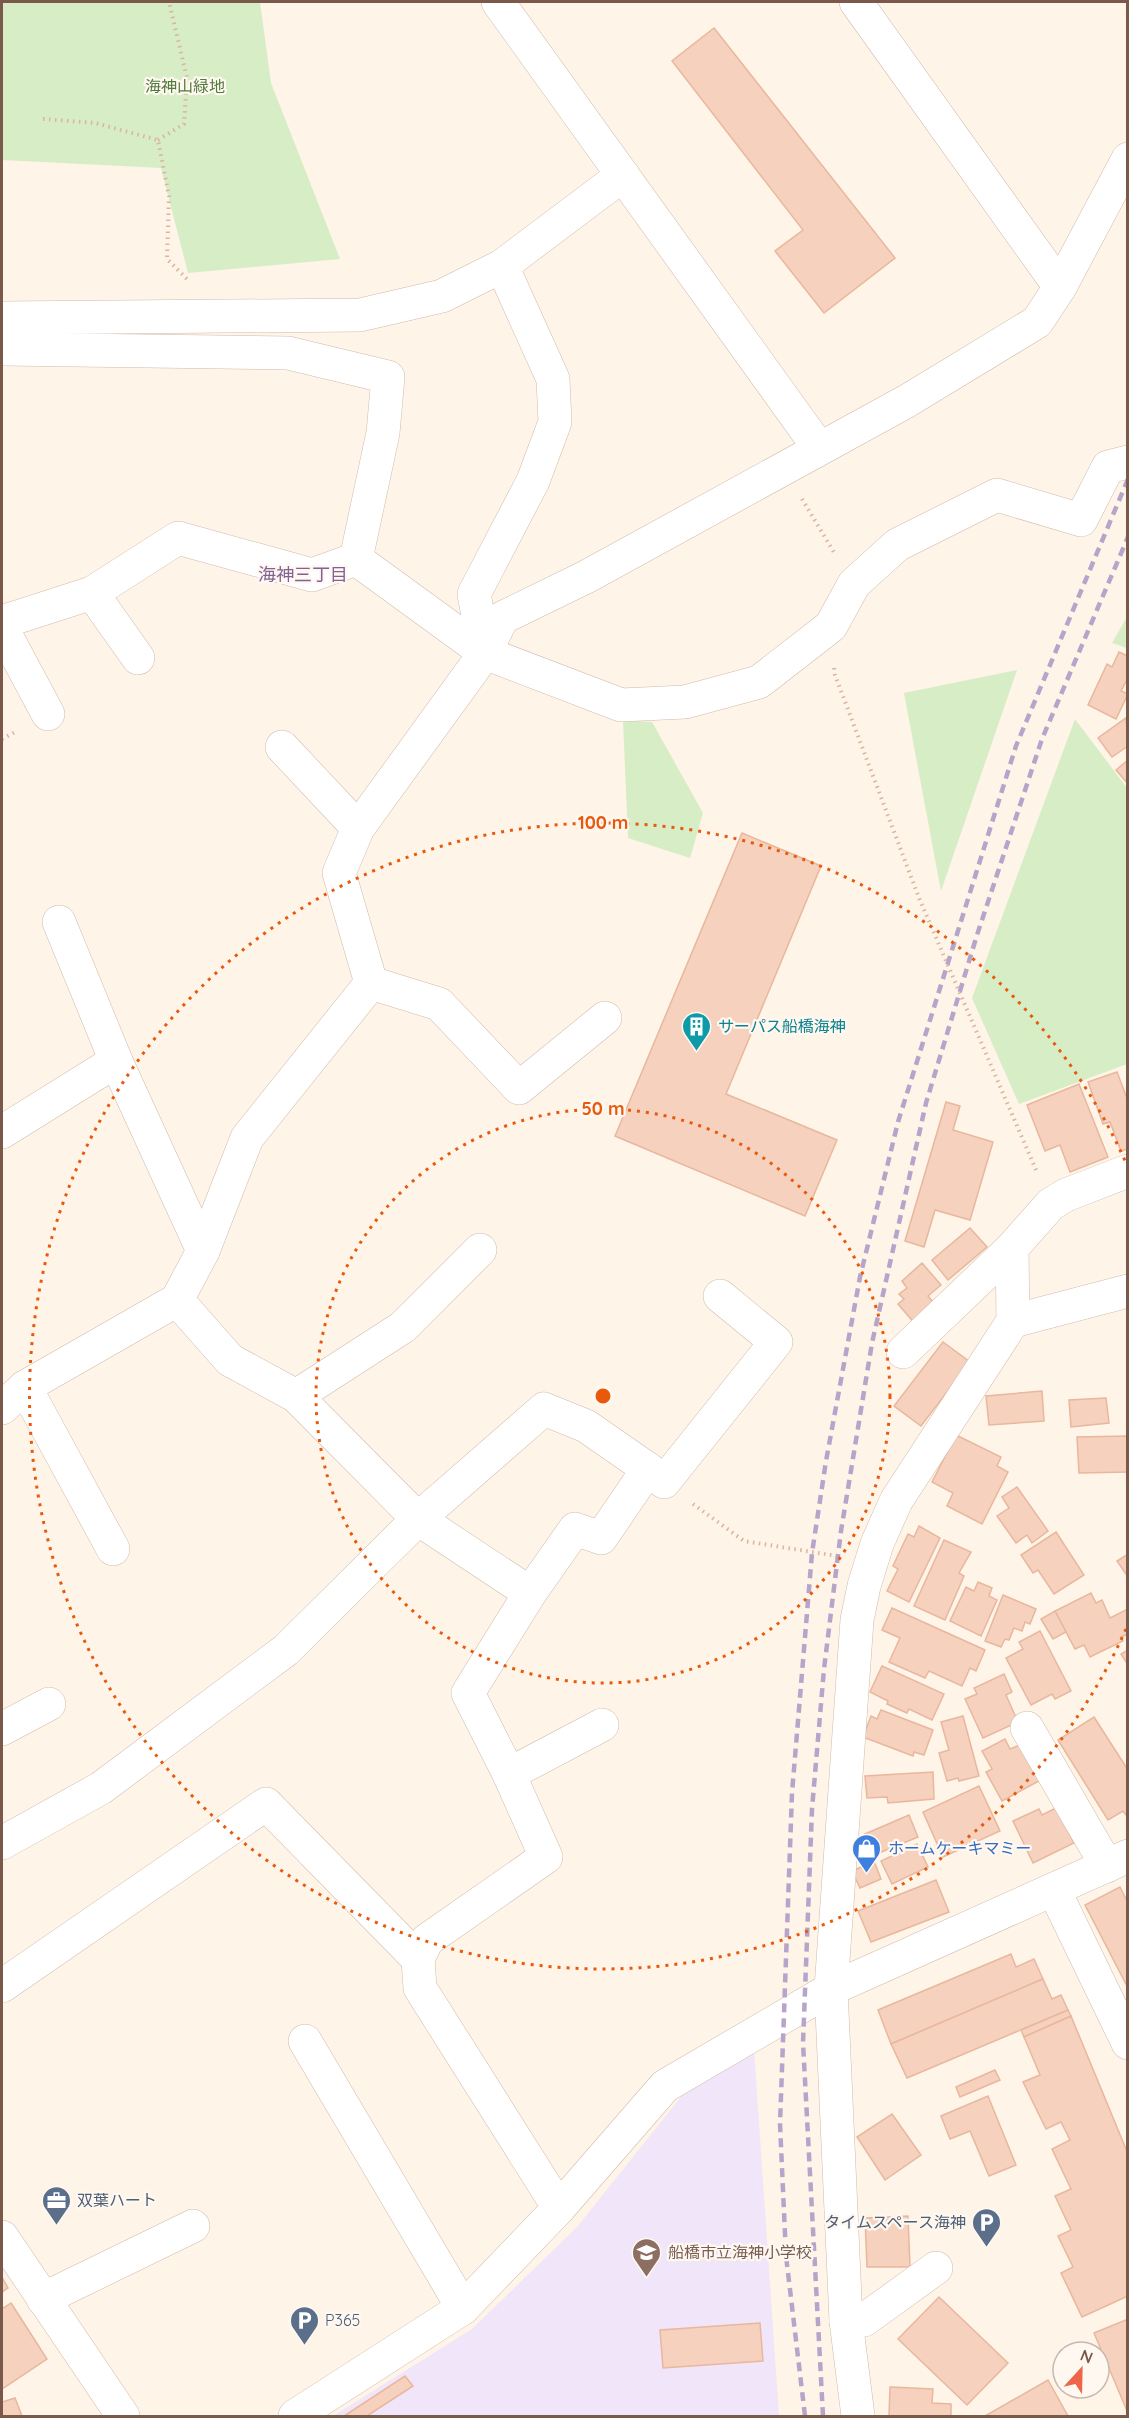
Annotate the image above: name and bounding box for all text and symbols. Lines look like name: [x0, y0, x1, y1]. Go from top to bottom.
park label: 海神山緑地: [145, 76, 225, 96]
district label: 海神三丁目: [258, 563, 348, 586]
text: 100 m: [578, 811, 628, 834]
building icon: サーパス船橋海神: [681, 1010, 713, 1052]
place label: サーパス船橋海神: [718, 1016, 846, 1036]
text: 50 m: [581, 1097, 625, 1120]
centre of rings: [593, 1386, 613, 1406]
shop icon: ホームケーキマミー: [851, 1832, 883, 1874]
place label: ホームケーキマミー: [888, 1838, 1032, 1858]
office icon: 双葉ハート: [40, 2184, 72, 2226]
place label: 双葉ハート: [77, 2190, 157, 2210]
parking icon: タイムスペース海神: [971, 2206, 1003, 2248]
place label: タイムスペース海神: [824, 2212, 966, 2232]
school or university icon: 船橋市立海神小学校: [631, 2236, 663, 2278]
place label: 船橋市立海神小学校: [668, 2242, 812, 2262]
parking icon: P365: [288, 2304, 320, 2346]
place label: P365: [325, 2310, 360, 2330]
north arrow: [1051, 2340, 1111, 2400]
text: N: [1077, 2345, 1096, 2368]

